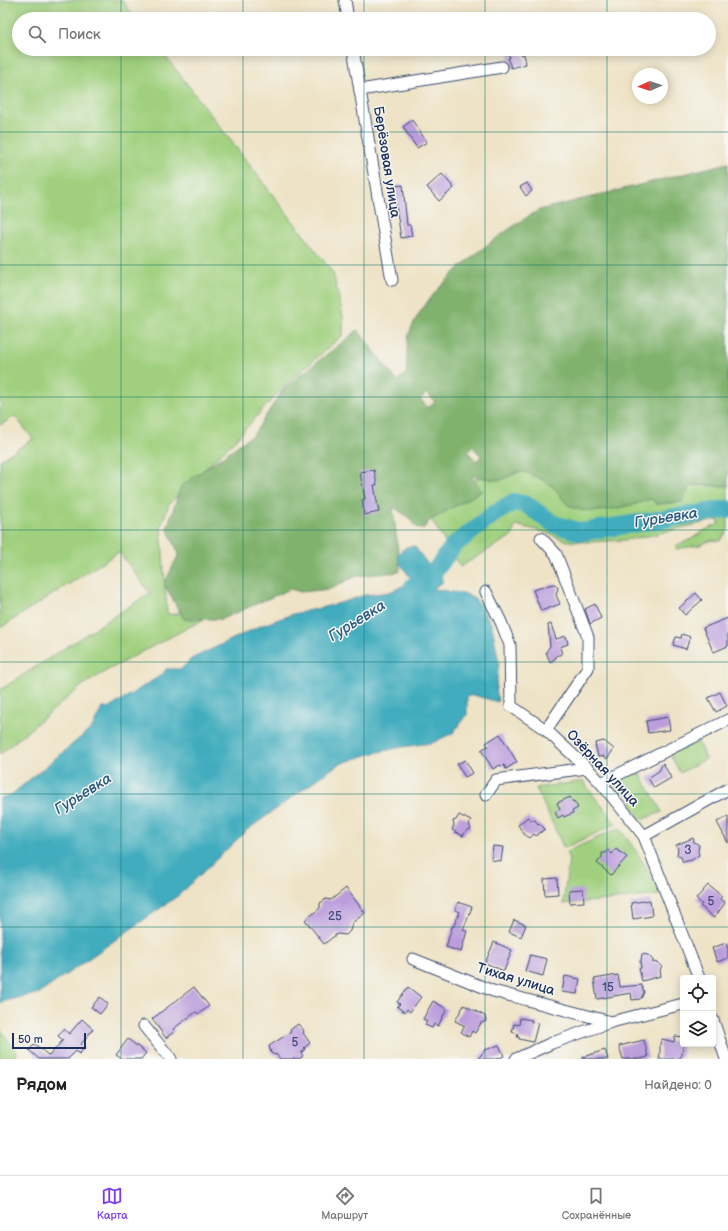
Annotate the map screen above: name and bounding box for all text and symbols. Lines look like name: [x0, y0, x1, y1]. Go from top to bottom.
search box: [12, 12, 716, 56]
icon: search: [26, 23, 48, 45]
text: Поиск: [58, 25, 101, 44]
north arrow: [632, 68, 668, 104]
street label: Берёзовая улица: [370, 105, 404, 220]
water label: Гурьевка: [633, 504, 699, 532]
water label: Гурьевка: [325, 596, 389, 646]
street label: Озёрная улица: [563, 726, 643, 810]
water label: Гурьевка: [51, 769, 115, 819]
house number: 3: [684, 843, 692, 858]
house number: 5: [708, 894, 715, 909]
house number: 25: [328, 909, 342, 924]
street label: Тихая улица: [475, 959, 558, 999]
map controls: [680, 975, 716, 1047]
button: locate: [680, 975, 716, 1011]
house number: 15: [602, 980, 614, 995]
button: layers: [680, 1011, 716, 1047]
scale bar: [12, 1031, 86, 1050]
text: 50 m: [18, 1033, 43, 1046]
house number: 5: [292, 1035, 299, 1050]
text: Рядом: [16, 1075, 67, 1095]
text: Найдено: 0: [644, 1077, 712, 1093]
tab: Карта: [97, 1185, 128, 1222]
tab: Маршрут: [321, 1185, 368, 1222]
tab: Сохранённые: [562, 1185, 631, 1222]

